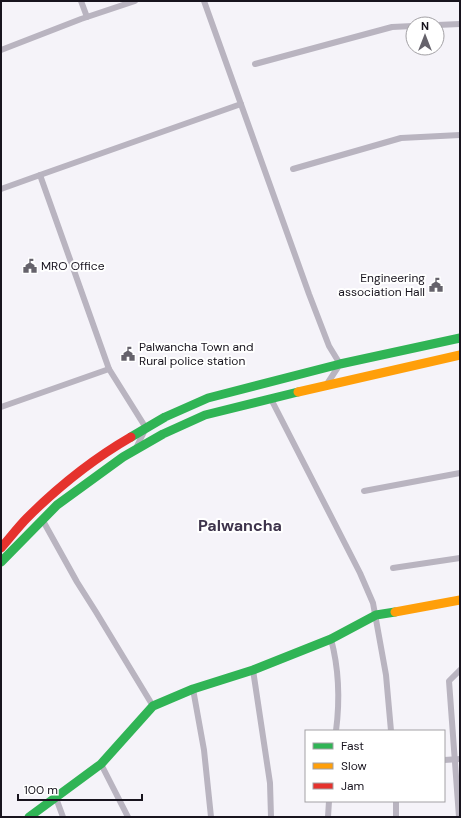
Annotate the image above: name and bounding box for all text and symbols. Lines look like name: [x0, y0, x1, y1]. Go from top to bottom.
north arrow: [405, 16, 445, 56]
text: N: [421, 19, 429, 33]
public building icon: MRO Office: [22, 258, 38, 274]
place label: MRO Office: [41, 258, 105, 274]
place label: Engineering association Hall: [338, 270, 425, 300]
public building icon: Engineering association Hall: [428, 277, 444, 293]
place label: Palwancha Town and Rural police station: [139, 339, 253, 369]
public building icon: Palwancha Town and Rural police station: [120, 346, 136, 362]
district label: Palwancha: [198, 515, 282, 536]
legend: [305, 730, 445, 802]
text: Fast: [341, 738, 364, 754]
text: Slow: [341, 758, 367, 774]
scale bar: [18, 776, 142, 802]
text: Jam: [341, 778, 364, 794]
text: 100 m: [24, 782, 58, 798]

